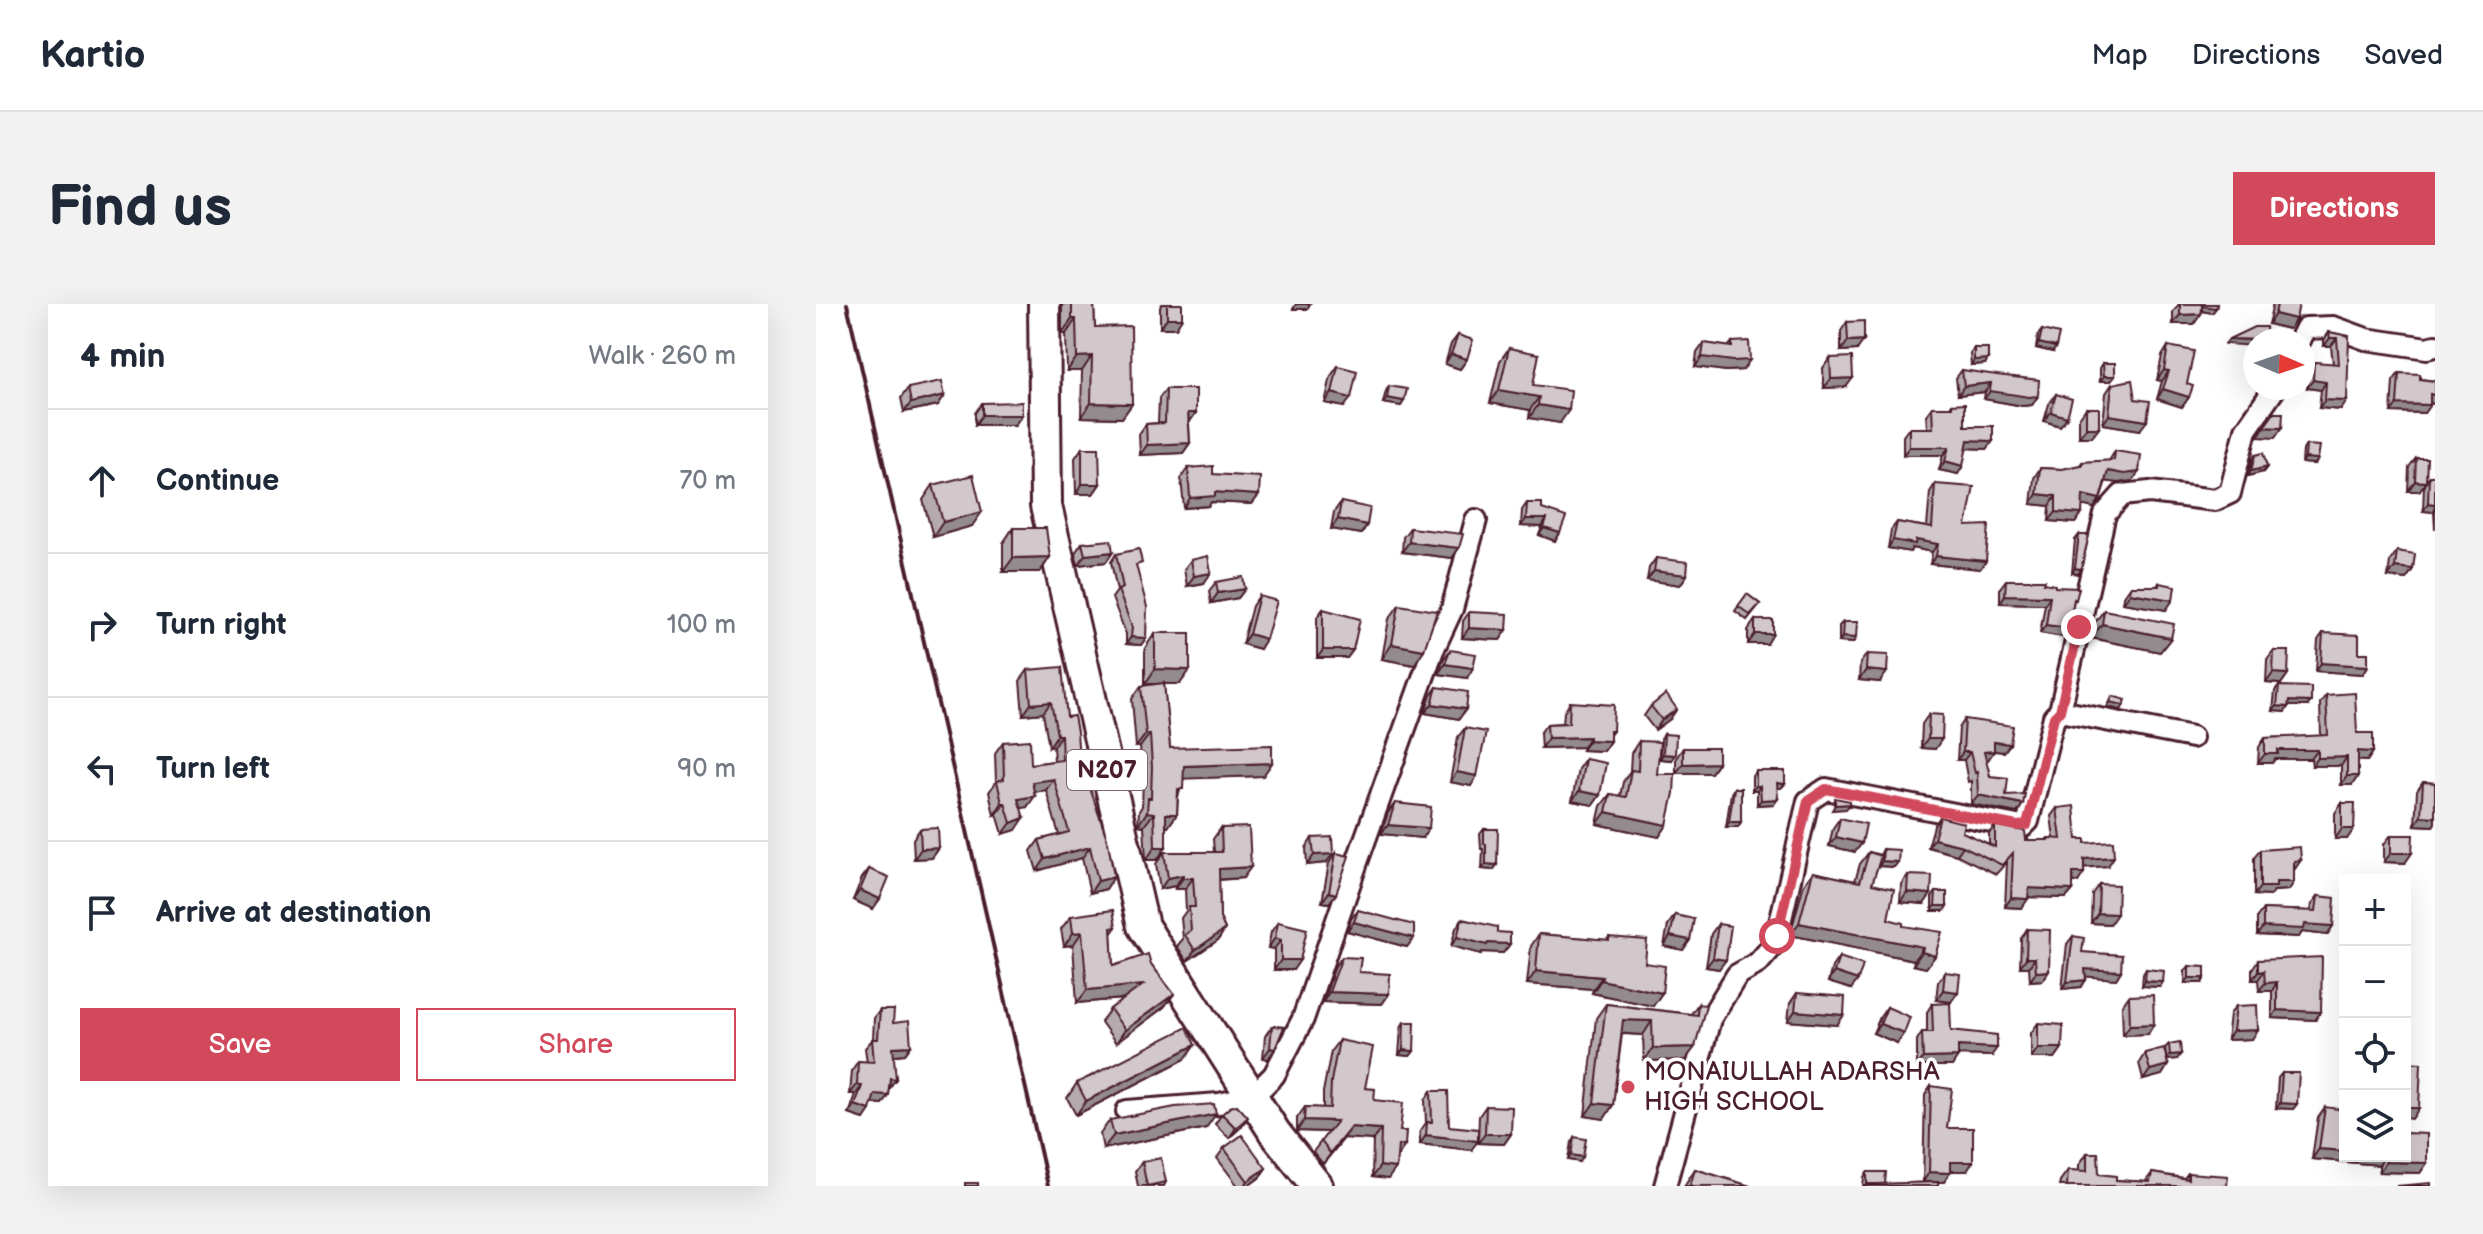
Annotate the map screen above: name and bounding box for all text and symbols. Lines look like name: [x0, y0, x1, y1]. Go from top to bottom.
text: Kartio: [40, 33, 146, 78]
text: Map: [2091, 39, 2148, 72]
text: Directions: [2192, 39, 2320, 72]
text: Saved: [2364, 39, 2443, 72]
button: Directions: [2233, 172, 2435, 245]
text: Find us: [48, 175, 232, 242]
north arrow: [2243, 328, 2315, 400]
text: 4 min: [80, 336, 166, 377]
text: Walk · 260 m: [589, 341, 736, 372]
icon: ahead: [80, 459, 124, 503]
text: Continue: [156, 463, 279, 499]
text: 70 m: [679, 466, 736, 497]
icon: right: [80, 603, 124, 647]
text: Turn right: [156, 607, 287, 643]
route end: [2061, 609, 2097, 645]
text: 100 m: [667, 610, 736, 641]
icon: left: [80, 747, 124, 791]
road number: N207: [1067, 750, 1147, 790]
text: Turn left: [156, 751, 270, 787]
text: 90 m: [677, 754, 736, 785]
map controls: [2339, 874, 2411, 1162]
button: +: [2339, 874, 2411, 946]
icon: arrive: [80, 891, 124, 935]
text: Arrive at destination: [156, 895, 432, 931]
route start: [1759, 918, 1795, 954]
button: −: [2339, 946, 2411, 1018]
button: Save: [80, 1008, 400, 1081]
button: Share: [416, 1008, 736, 1081]
button: locate: [2339, 1018, 2411, 1090]
place label: MONAIULLAH ADARSHA HIGH SCHOOL: [1644, 1057, 1940, 1118]
marker: MONAIULLAH ADARSHA HIGH SCHOOL: [1619, 1078, 1637, 1096]
button: layers: [2339, 1090, 2411, 1162]

